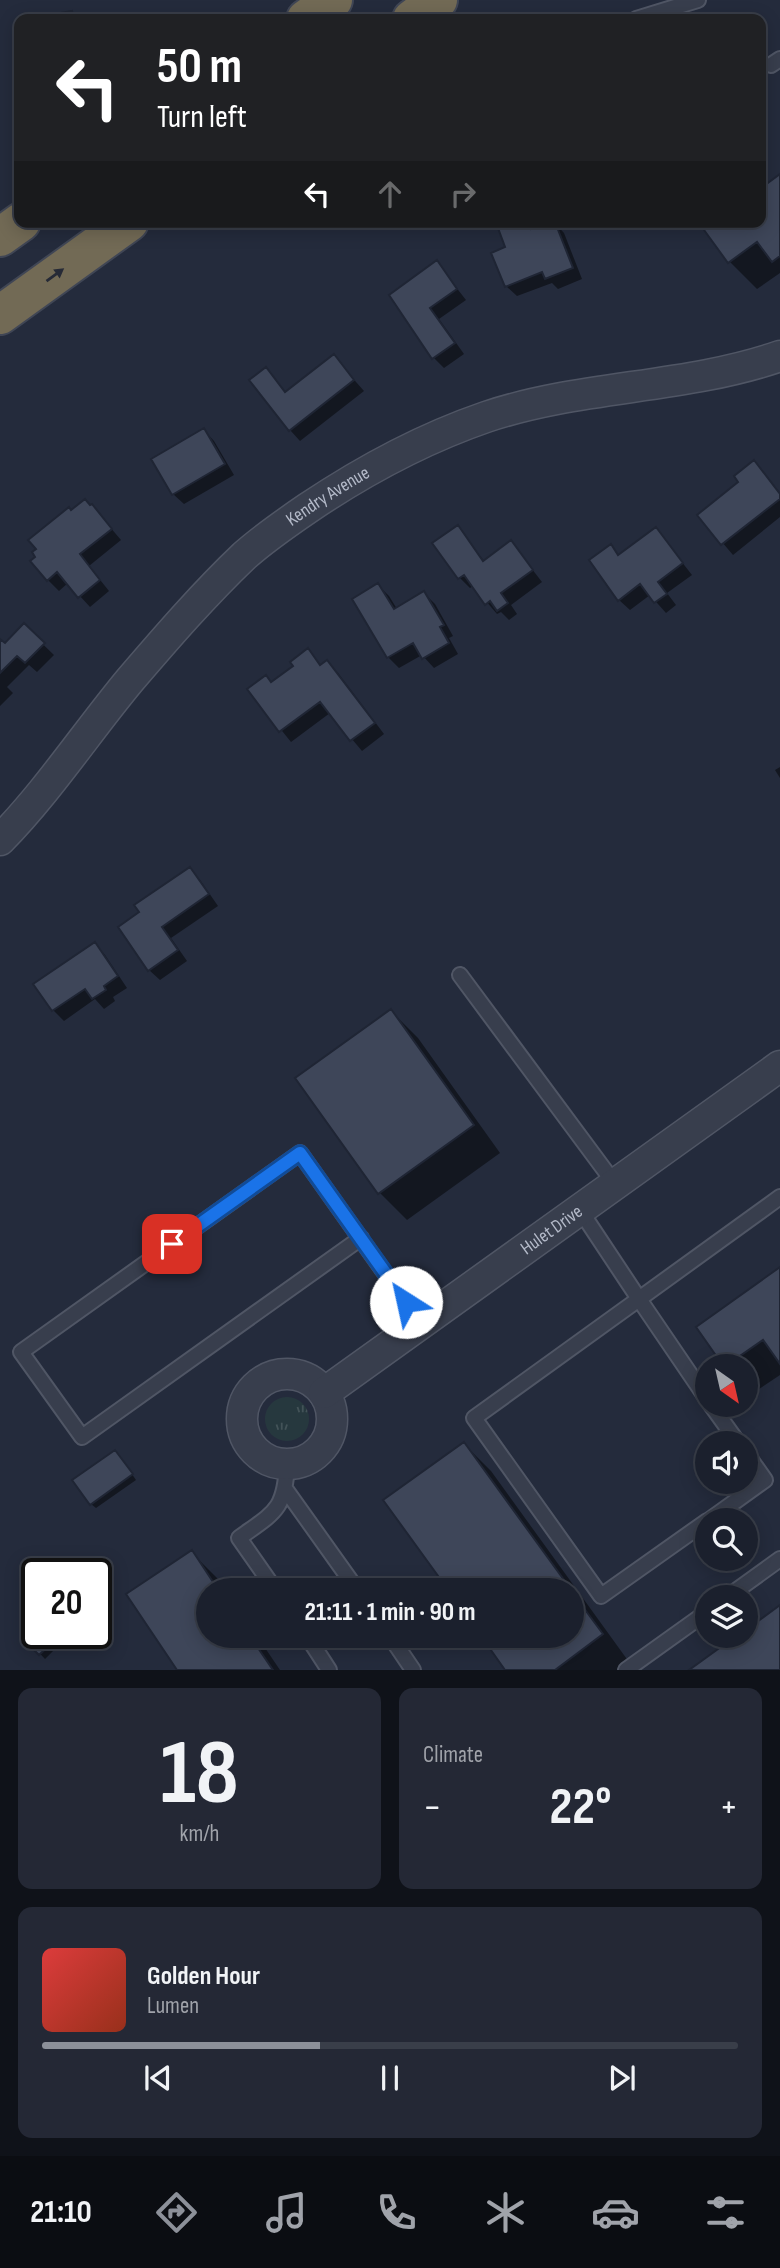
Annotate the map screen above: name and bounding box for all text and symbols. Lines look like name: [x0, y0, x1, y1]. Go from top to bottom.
text: 50 m: [157, 38, 242, 97]
icon: left: [42, 42, 133, 133]
text: Turn left: [157, 98, 247, 137]
icon: left: [298, 175, 336, 213]
icon: ahead: [371, 175, 409, 213]
icon: right: [444, 175, 482, 213]
one-way arrow: [46, 269, 64, 283]
street label: Kendry Avenue: [282, 461, 374, 531]
street label: Hulet Drive: [516, 1200, 587, 1260]
pin: [142, 1214, 202, 1274]
icon: arrive: [153, 1225, 191, 1263]
position arrow: [369, 1265, 443, 1339]
north arrow: [695, 1354, 758, 1418]
map controls: [695, 1354, 758, 1648]
button: sound: [695, 1431, 758, 1494]
button: search: [695, 1508, 758, 1571]
speed limit sign: 20: [21, 1558, 112, 1649]
button: layers: [695, 1585, 758, 1648]
text: 21:11 · 1 min · 90 m: [305, 1597, 475, 1628]
text: 18: [160, 1720, 239, 1829]
text: Climate: [423, 1741, 483, 1769]
text: 22°: [549, 1776, 612, 1839]
text: −: [423, 1785, 442, 1830]
text: +: [719, 1785, 738, 1830]
text: km/h: [180, 1820, 219, 1848]
text: Golden Hour: [147, 1961, 260, 1992]
text: Lumen: [147, 1992, 199, 2020]
icon: previous: [139, 2059, 177, 2097]
icon: pause: [371, 2059, 409, 2097]
icon: next: [603, 2059, 641, 2097]
icon: directions: [152, 2188, 201, 2237]
icon: music: [262, 2188, 311, 2237]
icon: phone: [372, 2188, 421, 2237]
icon: climate: [481, 2188, 530, 2237]
icon: car: [591, 2188, 640, 2237]
icon: filters: [701, 2188, 750, 2237]
text: 21:10: [30, 2193, 92, 2232]

